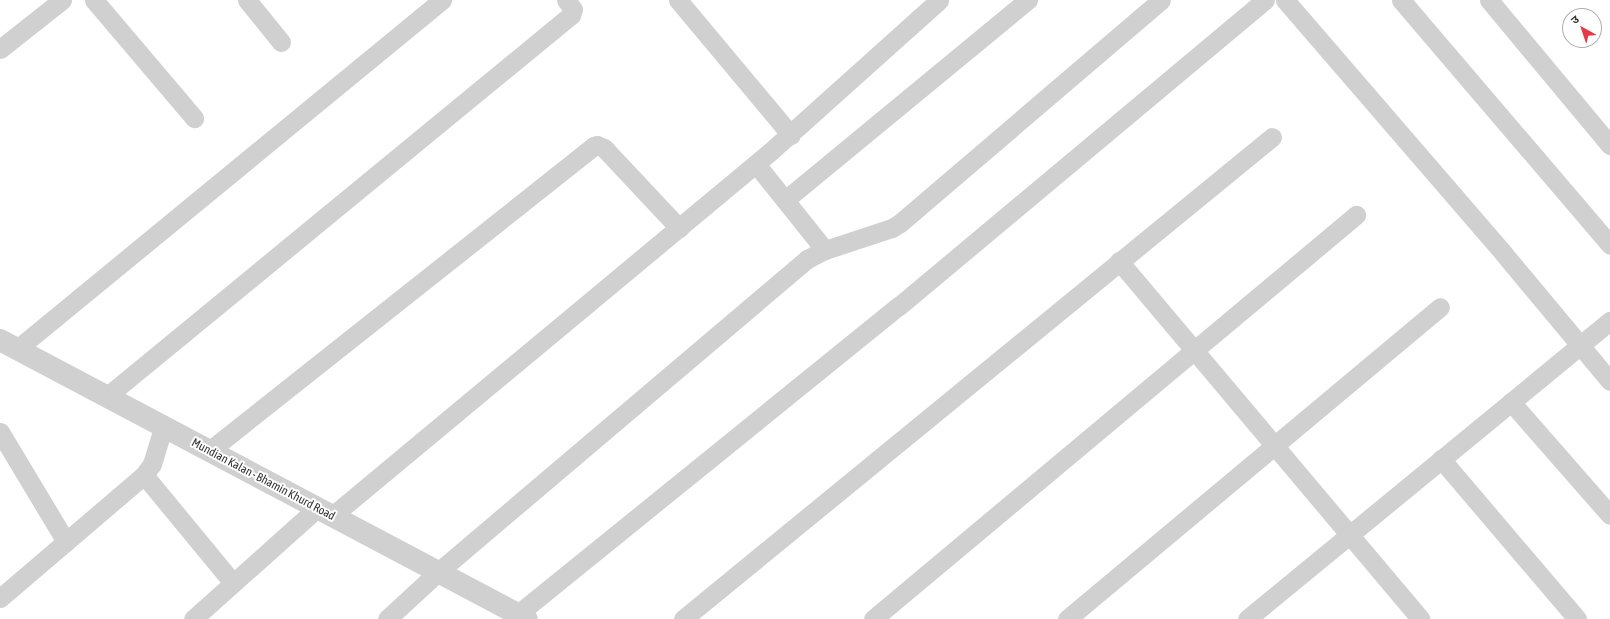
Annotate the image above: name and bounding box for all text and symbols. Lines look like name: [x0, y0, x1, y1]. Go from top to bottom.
north arrow: [1562, 8, 1602, 48]
text: उ: [1569, 13, 1581, 26]
street label: Mundian Kalan - Bhamin Khurd Road: [189, 436, 337, 524]

